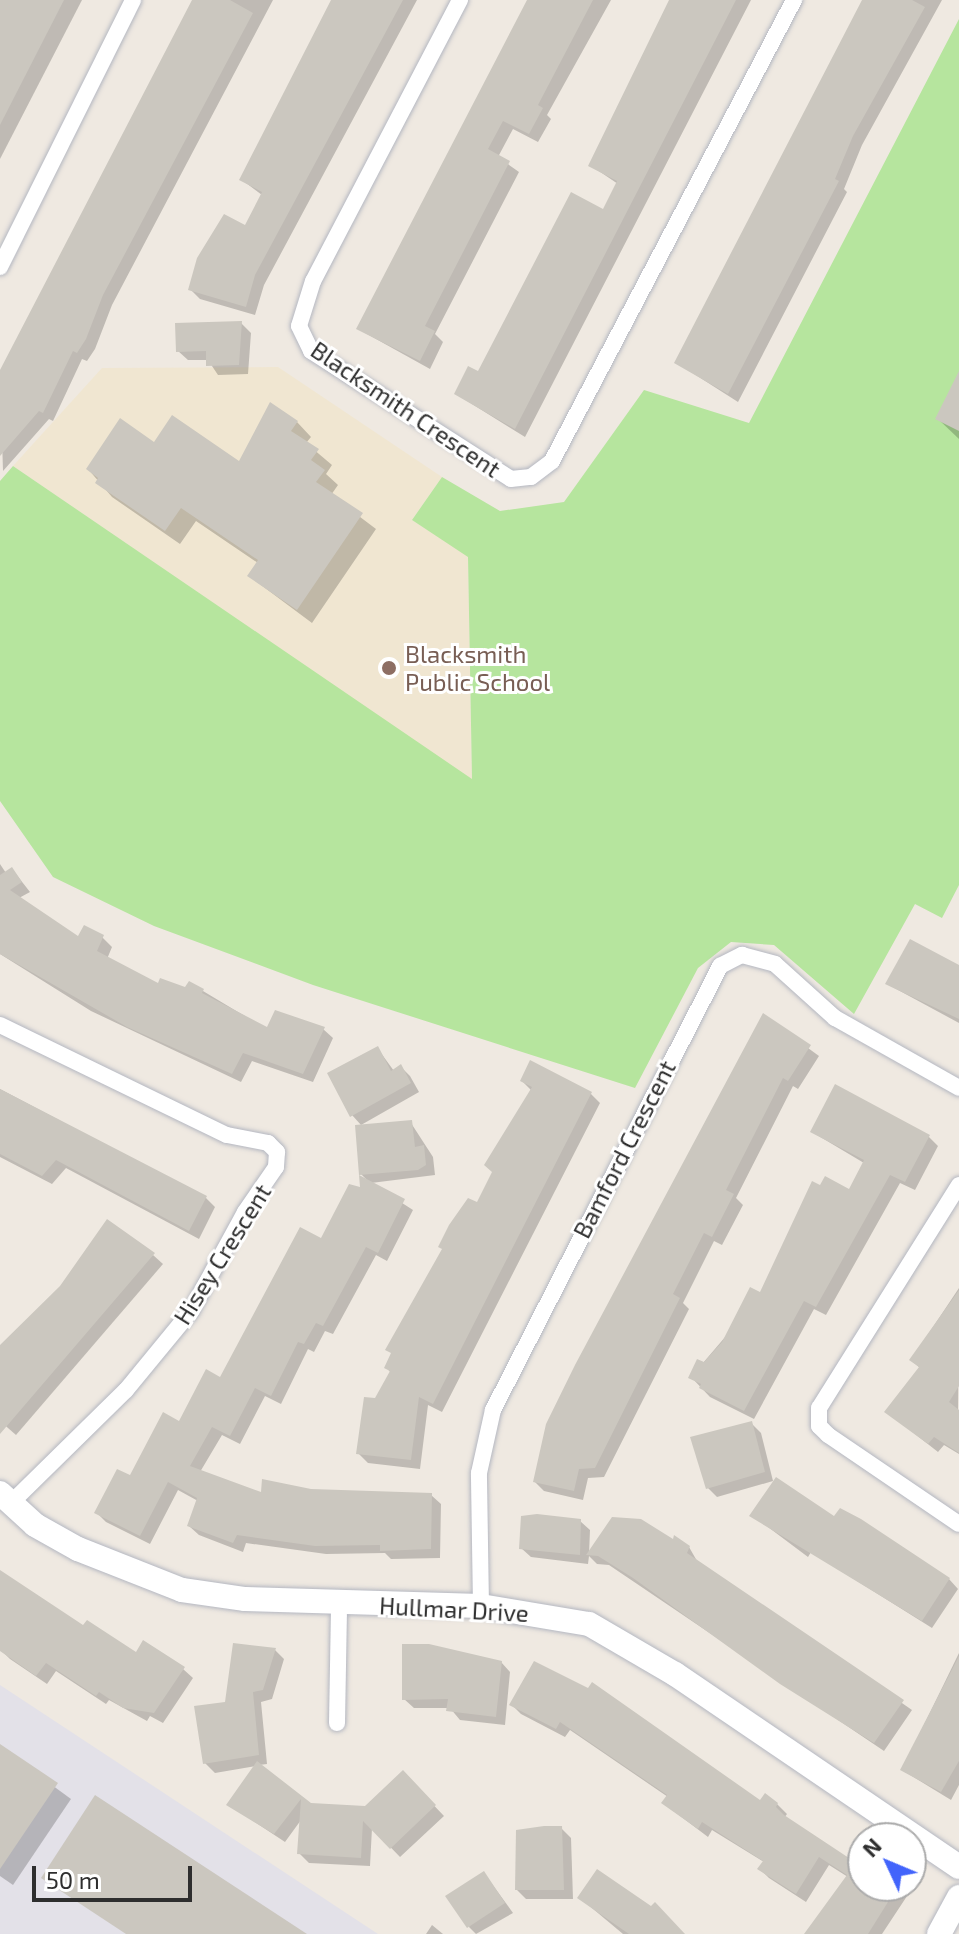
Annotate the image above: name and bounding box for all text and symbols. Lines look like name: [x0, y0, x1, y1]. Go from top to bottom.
street label: Blacksmith Crescent: [306, 335, 506, 483]
place label: Blacksmith Public School: [405, 640, 550, 696]
marker: Blacksmith Public School: [380, 659, 398, 677]
street label: Bamford Crescent: [567, 1055, 681, 1243]
street label: Hisey Crescent: [167, 1178, 277, 1330]
street label: Hullmar Drive: [378, 1591, 530, 1627]
north arrow: [847, 1822, 927, 1902]
text: N: [856, 1832, 886, 1861]
scale bar: [36, 1850, 196, 1900]
text: 50 m: [46, 1865, 100, 1894]

